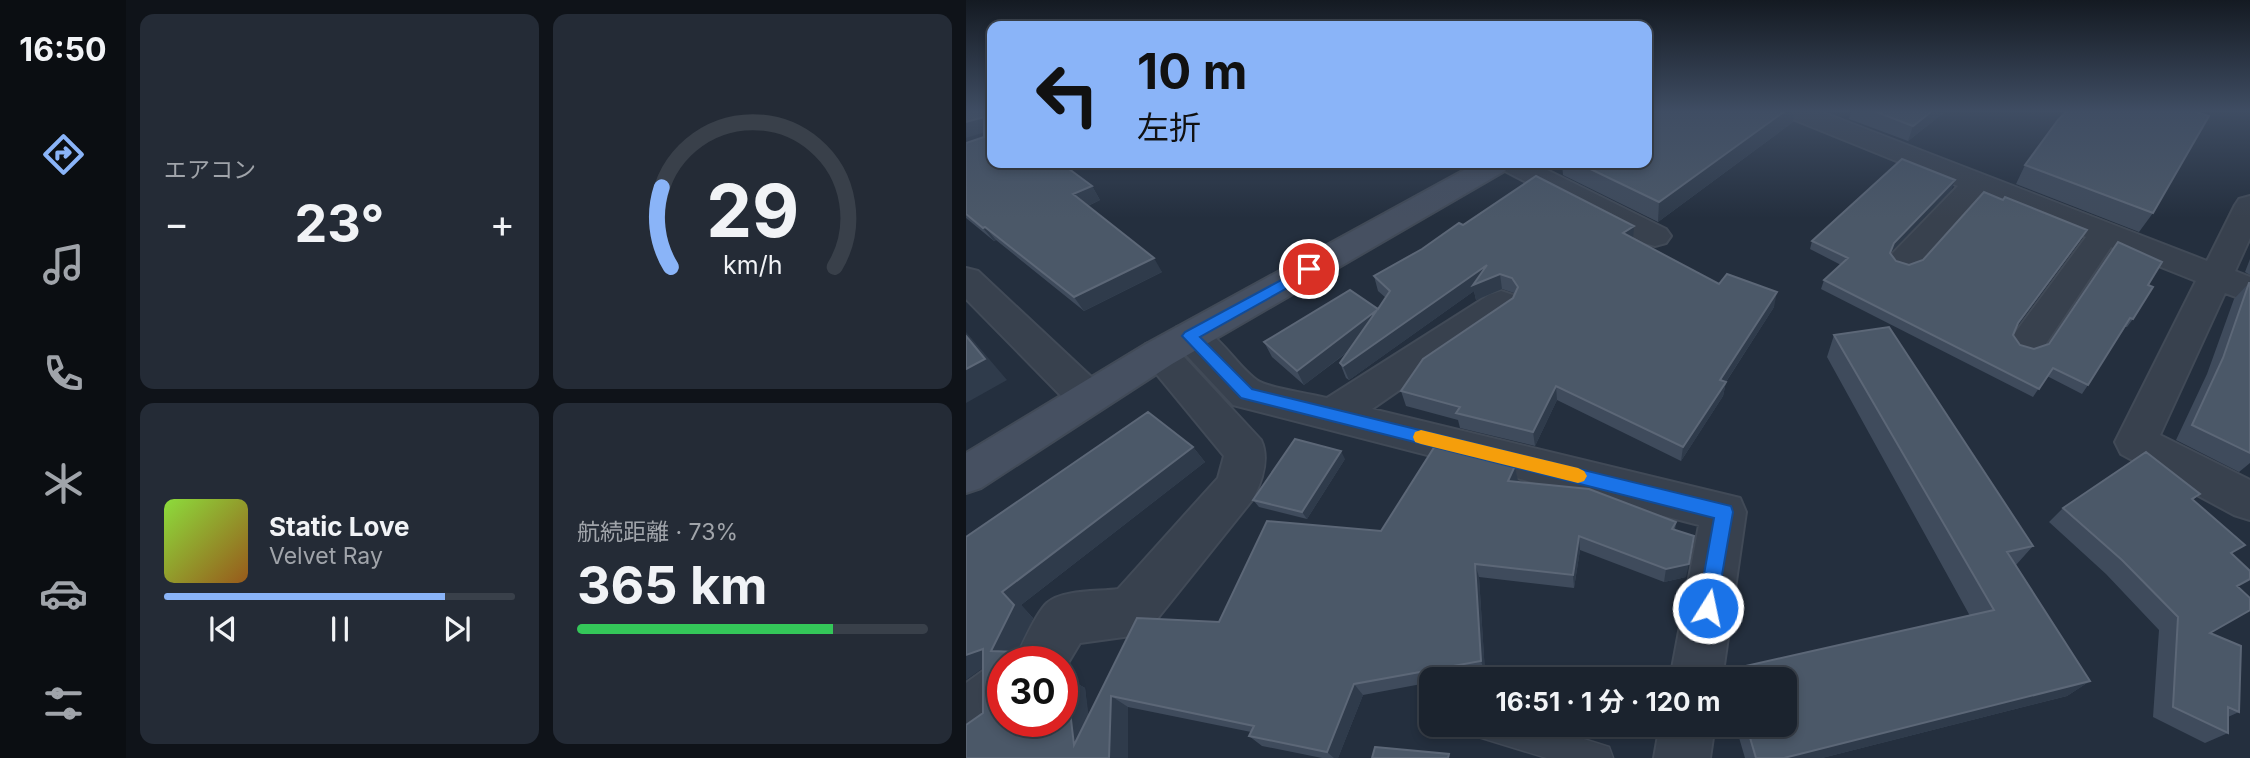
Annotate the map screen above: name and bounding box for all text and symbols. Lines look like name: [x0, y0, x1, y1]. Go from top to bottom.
text: 16:50: [19, 30, 107, 69]
text: 10 m: [1137, 42, 1248, 101]
icon: left: [1022, 49, 1113, 140]
text: 左折: [1137, 108, 1201, 147]
icon: directions: [39, 130, 88, 179]
text: エアコン: [164, 156, 256, 184]
text: 29: [706, 167, 799, 256]
text: 23°: [295, 192, 384, 255]
text: −: [164, 200, 189, 246]
text: +: [490, 200, 515, 246]
pin: [1279, 239, 1339, 299]
icon: music: [39, 240, 88, 289]
text: km/h: [723, 250, 782, 280]
icon: arrive: [1290, 250, 1328, 288]
icon: phone: [39, 349, 88, 398]
icon: climate: [39, 459, 88, 508]
text: Static Love: [269, 511, 410, 542]
text: 航続距離 · 73%: [577, 518, 738, 546]
text: Velvet Ray: [269, 542, 383, 570]
text: 365 km: [577, 554, 768, 617]
icon: car: [39, 569, 88, 618]
position arrow: [1671, 571, 1745, 645]
icon: previous: [204, 610, 242, 648]
icon: pause: [321, 610, 359, 648]
icon: next: [438, 610, 476, 648]
speed limit sign: 30: [987, 646, 1078, 737]
icon: filters: [39, 679, 88, 728]
text: 16:51 · 1 分 · 120 m: [1496, 686, 1720, 717]

